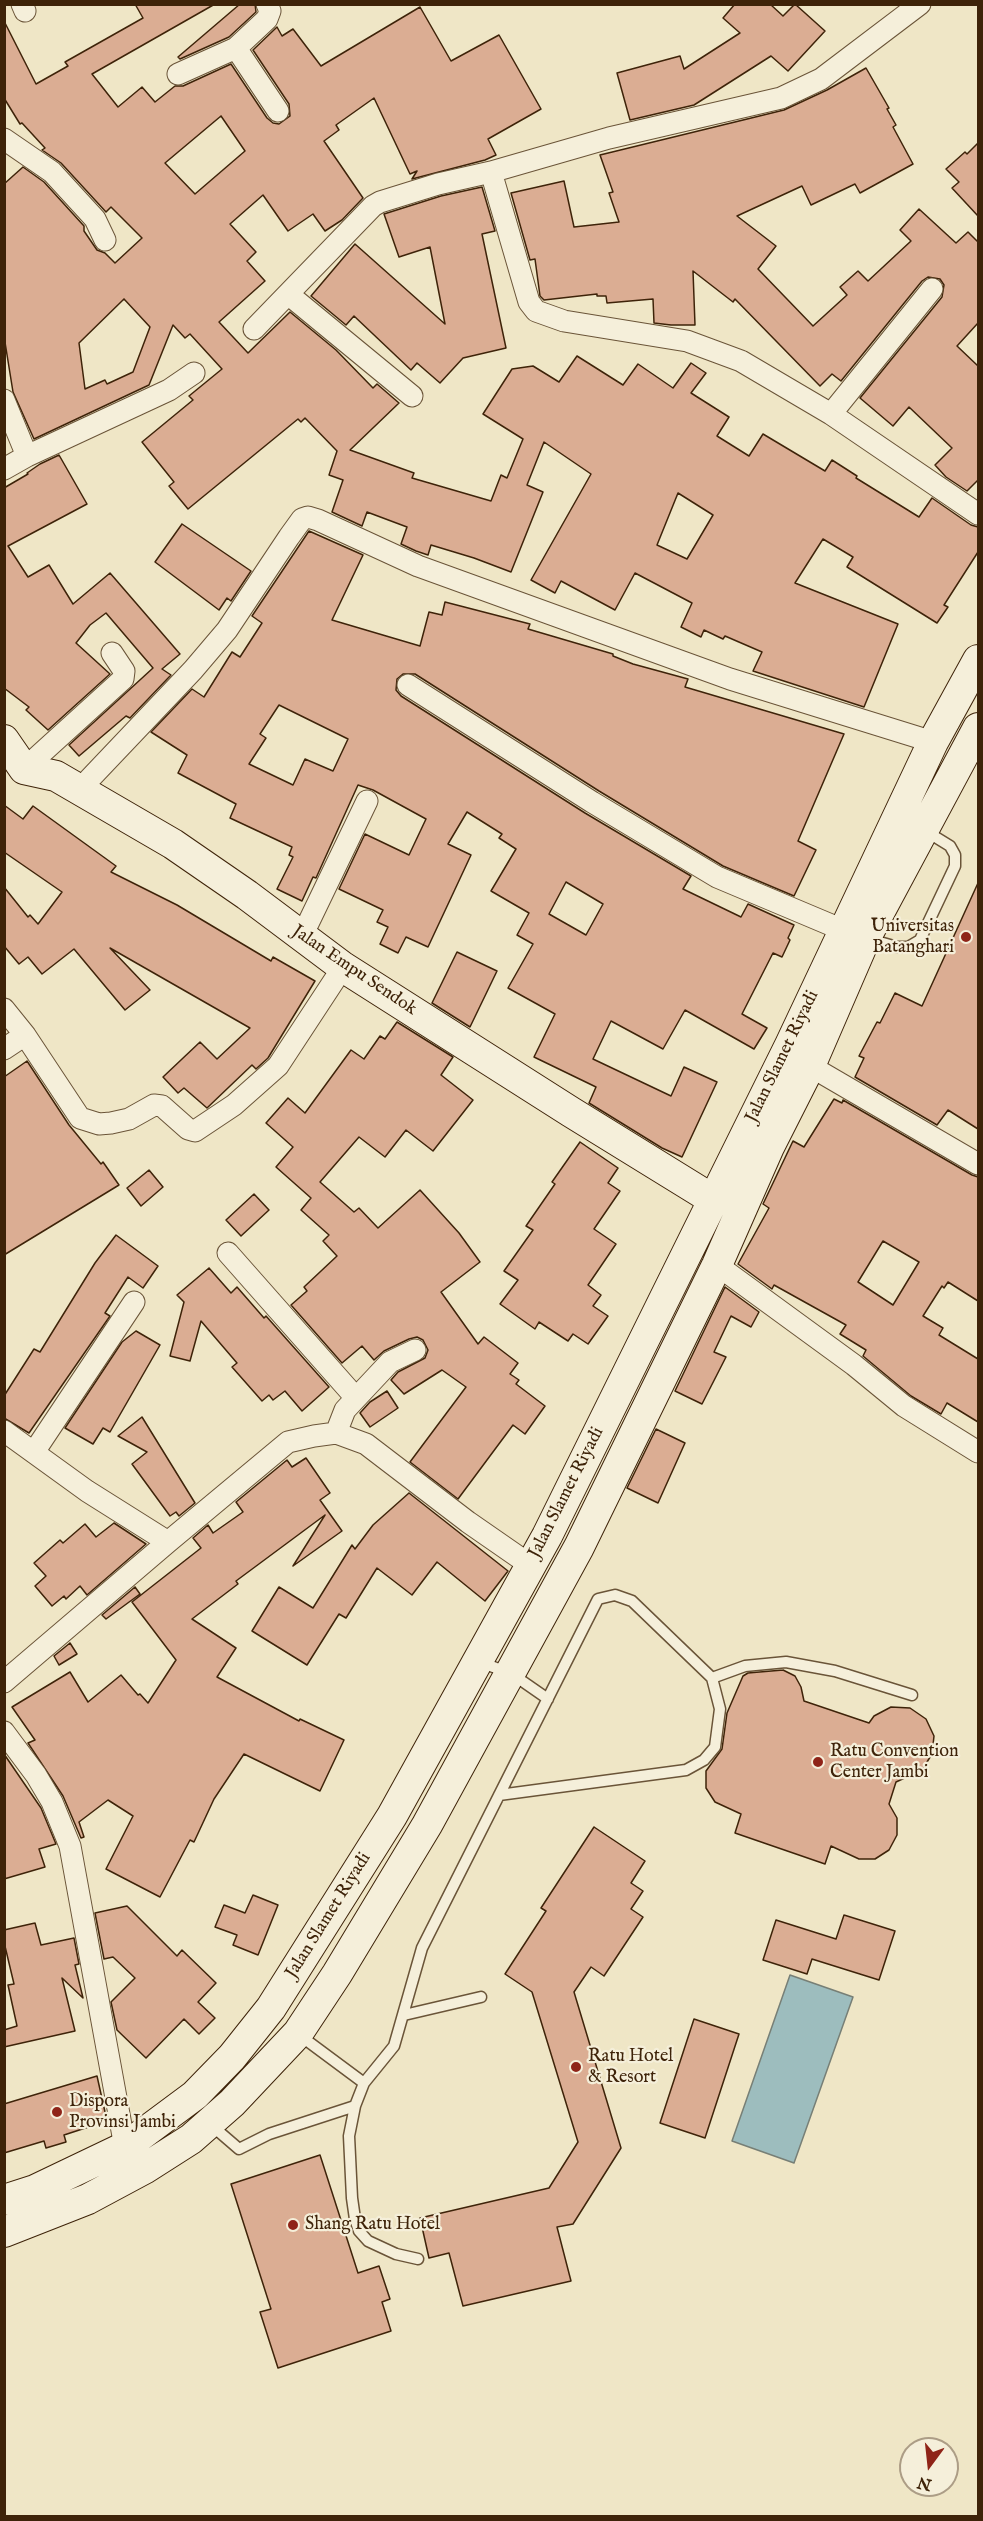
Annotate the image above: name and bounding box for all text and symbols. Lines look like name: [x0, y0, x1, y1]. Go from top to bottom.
place label: Universitas Batanghari: [871, 916, 954, 958]
street label: Jalan Empu Sendok: [287, 921, 421, 1021]
marker: Universitas Batanghari: [959, 930, 973, 944]
street label: Jalan Slamet Riyadi: [742, 987, 824, 1127]
street label: Jalan Slamet Riyadi: [525, 1424, 609, 1562]
place label: Ratu Convention Center Jambi: [830, 1741, 959, 1784]
marker: Ratu Convention Center Jambi: [811, 1755, 825, 1769]
street label: Jalan Slamet Riyadi: [282, 1849, 376, 1983]
place label: Ratu Hotel & Resort: [588, 2046, 673, 2088]
marker: Ratu Hotel & Resort: [569, 2060, 583, 2074]
place label: Dispora Provinsi Jambi: [69, 2091, 176, 2134]
marker: Dispora Provinsi Jambi: [50, 2105, 64, 2119]
place label: Shang Ratu Hotel: [305, 2214, 440, 2236]
marker: Shang Ratu Hotel: [286, 2218, 300, 2232]
north arrow: [899, 2437, 959, 2497]
text: N: [916, 2471, 934, 2494]

